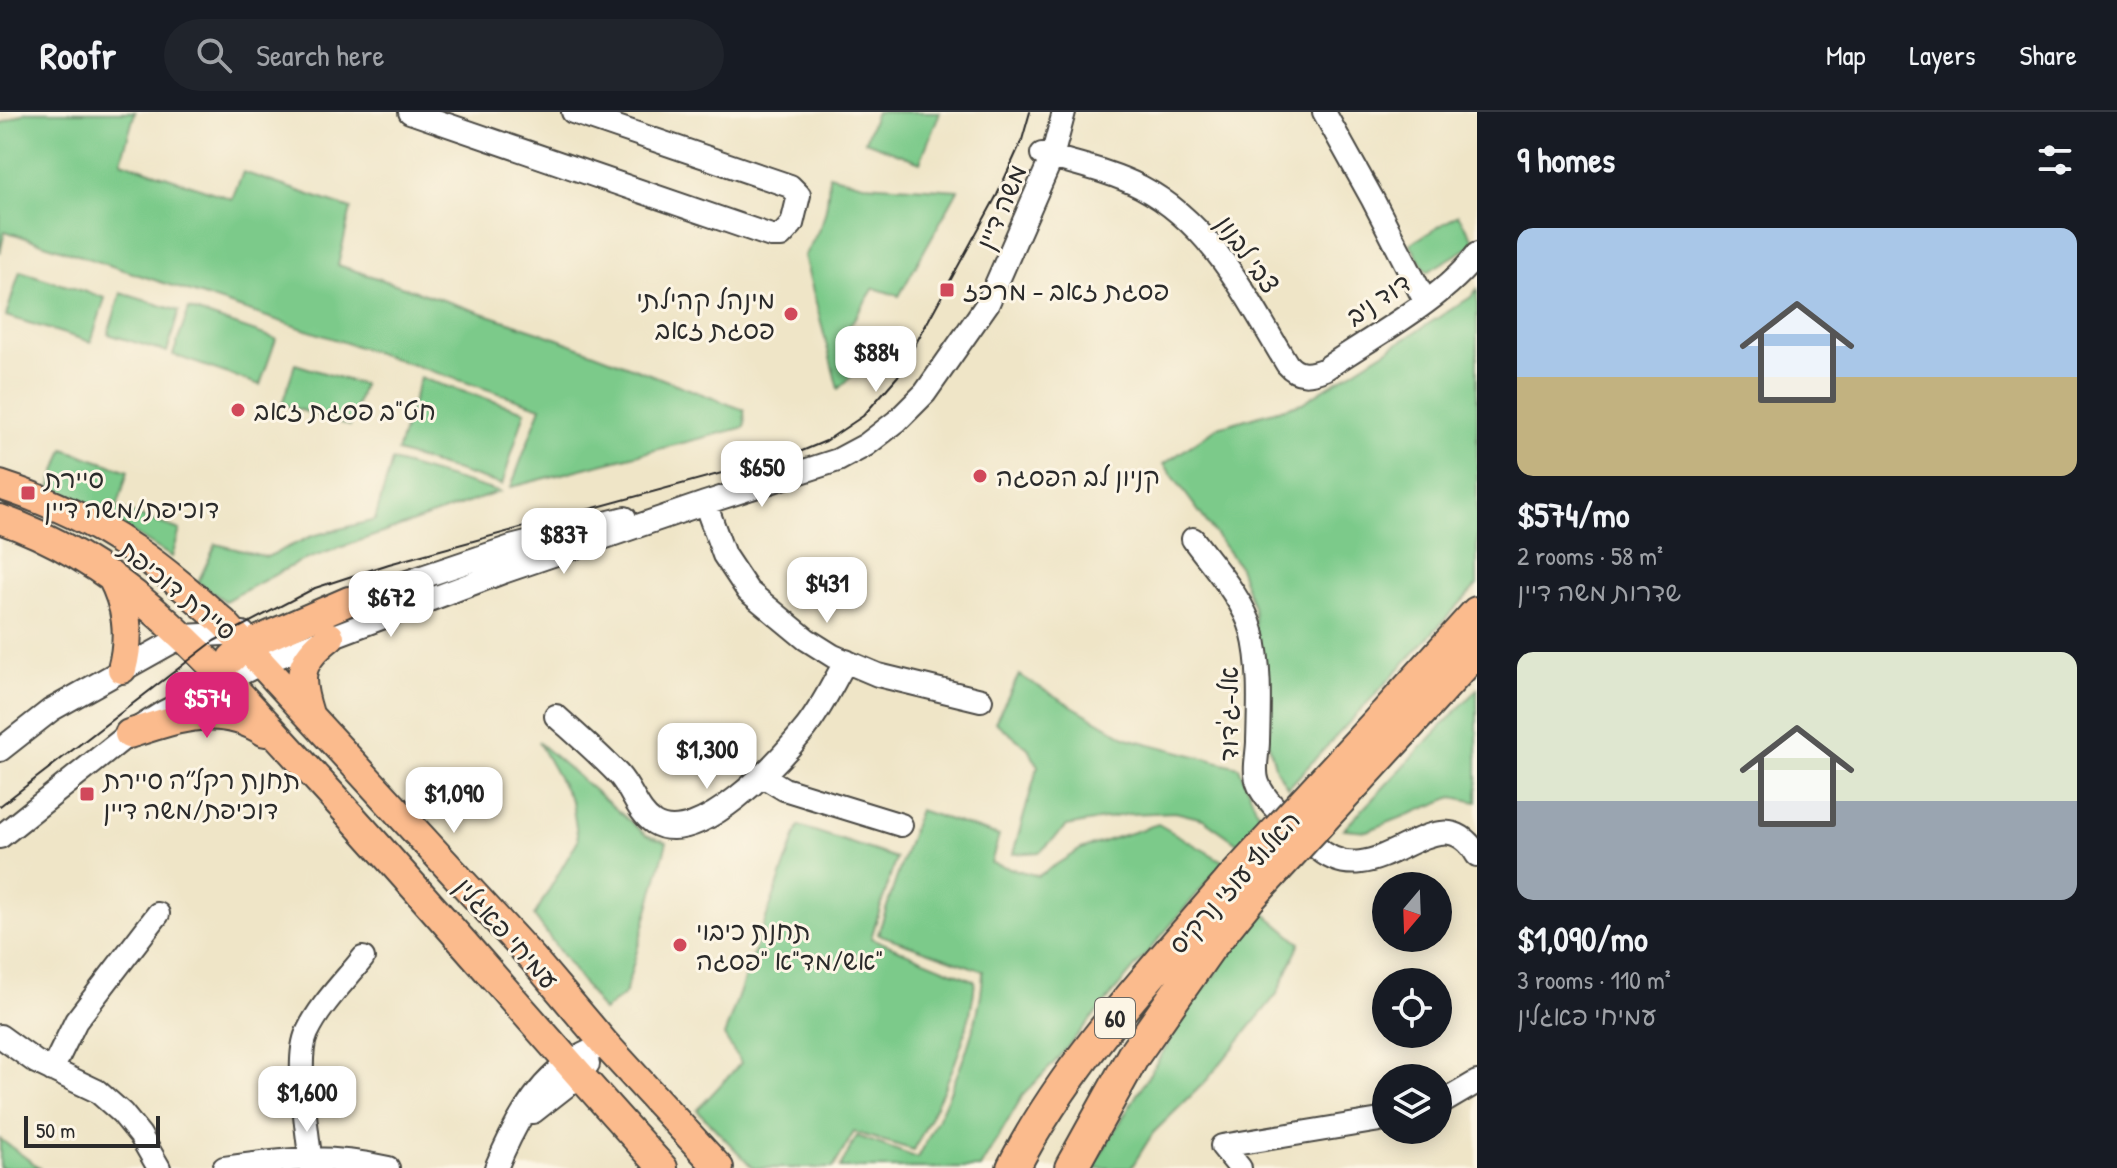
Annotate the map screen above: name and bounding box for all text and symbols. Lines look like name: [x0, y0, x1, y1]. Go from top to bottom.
search box: [164, 19, 724, 91]
text: Roofr: [40, 29, 116, 81]
icon: search: [192, 33, 236, 77]
text: Search here: [256, 35, 384, 75]
text: Map: [1826, 36, 1866, 74]
text: Layers: [1910, 36, 1975, 74]
text: Share: [2019, 36, 2077, 74]
text: 9 homes: [1517, 137, 1615, 183]
icon: filters: [2033, 138, 2077, 182]
street label: משה דיין: [967, 159, 1035, 255]
street label: צבי לבנון: [1208, 208, 1288, 300]
street label: דוד ניב: [1339, 265, 1417, 333]
place label: פסגת זאב – מרכז: [963, 273, 1169, 308]
icon: home: [1725, 280, 1869, 424]
marker: פסגת זאב – מרכז: [938, 281, 956, 299]
place label: מינהל קהילתי פסגת זאב: [636, 282, 775, 347]
marker: מינהל קהילתי פסגת זאב: [782, 305, 800, 323]
pin: $884: [829, 326, 923, 394]
text: $884: [853, 334, 899, 369]
place label: חט"ב פסגת זאב: [254, 393, 436, 428]
marker: חט"ב פסגת זאב: [229, 401, 247, 419]
pin: $650: [715, 441, 809, 509]
text: $650: [739, 449, 785, 484]
place label: קניון לב הפסגה: [996, 459, 1160, 494]
place label: סיירת דוכיפת/משה דיין: [42, 461, 219, 526]
marker: קניון לב הפסגה: [971, 467, 989, 485]
marker: סיירת דוכיפת/משה דיין: [19, 484, 37, 502]
text: $574/mo: [1517, 492, 1629, 538]
pin: $837: [517, 508, 611, 576]
text: $837: [540, 516, 588, 551]
street label: סיירת דוכיפת: [111, 531, 244, 648]
text: 2 rooms · 58 m²: [1517, 538, 1663, 573]
pin: $431: [780, 557, 874, 625]
text: $431: [805, 565, 849, 600]
pin: $672: [344, 571, 438, 639]
text: שדרות משה דיין: [1517, 574, 1681, 609]
text: $672: [367, 579, 415, 614]
street label: אל-ג'דוד: [1211, 666, 1246, 762]
pin: $574: [160, 672, 254, 740]
text: $574: [184, 680, 230, 715]
icon: home: [1725, 704, 1869, 848]
pin: $1,300: [642, 723, 772, 791]
text: $1,300: [676, 731, 738, 766]
place label: תחנת רקל״ה סיירת דוכיפת/משה דיין: [101, 762, 300, 827]
pin: $1,090: [389, 767, 519, 835]
text: $1,090: [424, 775, 484, 810]
marker: תחנת רקל״ה סיירת דוכיפת/משה דיין: [78, 785, 96, 803]
street label: האלוף עוזי נרקיס: [1160, 803, 1308, 961]
street label: עמיחי פאגלין: [447, 870, 567, 997]
north arrow: [1372, 872, 1452, 952]
map controls: [1372, 872, 1452, 1144]
place label: תחנת כיבוי אש/מד"א "פסגה": [696, 913, 883, 978]
text: $1,090/mo: [1517, 916, 1648, 962]
marker: תחנת כיבוי אש/מד"א "פסגה": [671, 936, 689, 954]
text: 3 rooms · 110 m²: [1517, 962, 1671, 997]
button: locate: [1372, 968, 1452, 1048]
road number: 60: [1095, 998, 1135, 1038]
text: עמיחי פאגלין: [1517, 998, 1656, 1033]
button: layers: [1372, 1064, 1452, 1144]
pin: $1,600: [242, 1066, 372, 1134]
text: $1,600: [276, 1074, 338, 1109]
scale bar: [24, 1112, 160, 1148]
text: 50 m: [36, 1115, 75, 1145]

